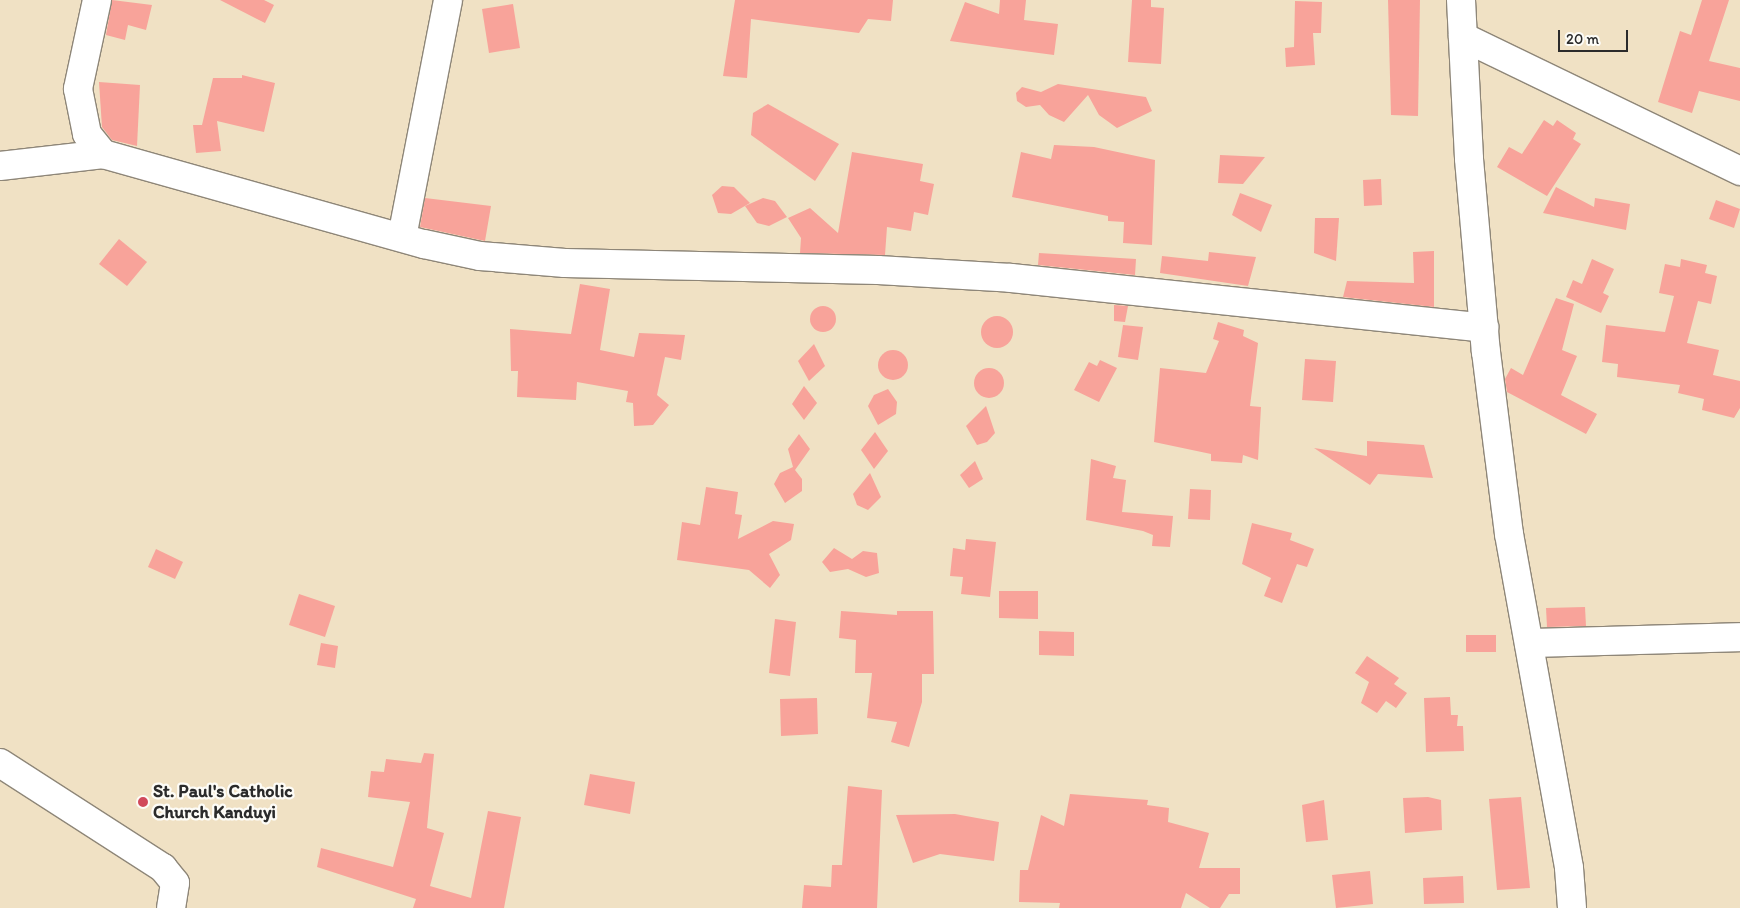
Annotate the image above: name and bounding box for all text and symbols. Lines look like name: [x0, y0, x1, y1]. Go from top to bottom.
scale bar: [1560, 20, 1630, 52]
text: 20 m: [1566, 30, 1599, 48]
place label: St. Paul's Catholic Church Kanduyi: [153, 781, 292, 824]
marker: St. Paul's Catholic Church Kanduyi: [137, 796, 149, 808]

